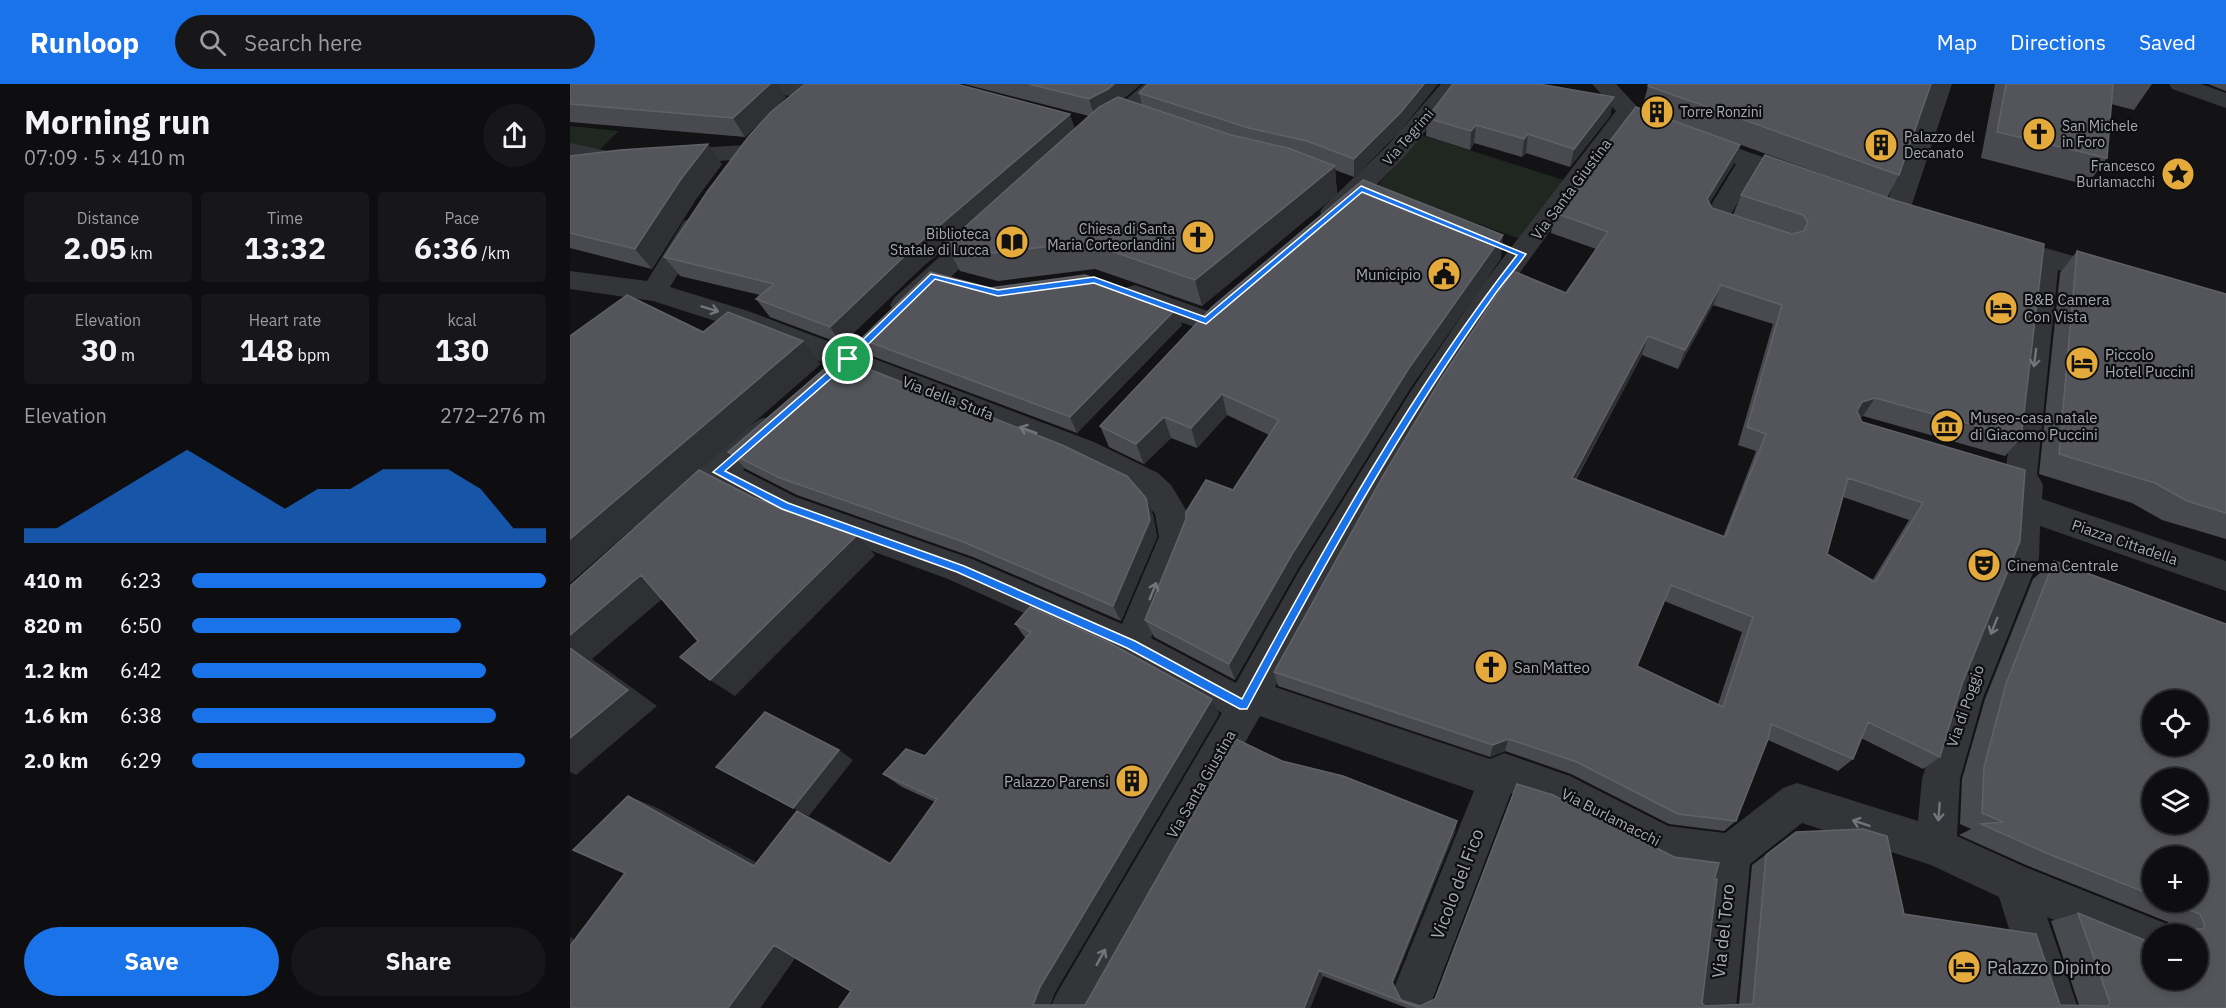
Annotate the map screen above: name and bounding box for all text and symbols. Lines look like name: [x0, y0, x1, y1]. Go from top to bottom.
search box: [175, 15, 595, 69]
text: Runloop: [30, 24, 139, 61]
icon: search: [196, 26, 229, 59]
text: Search here: [244, 28, 362, 57]
text: Map: [1937, 28, 1977, 56]
text: Directions: [2010, 28, 2106, 56]
text: Saved: [2139, 28, 2196, 56]
building icon: Torre Ronzini: [1639, 94, 1675, 130]
text: Morning run: [24, 100, 210, 143]
place label: Torre Ronzini: [1680, 103, 1762, 121]
button: share: [483, 104, 546, 167]
street label: Via Tegrimi: [1378, 105, 1438, 169]
church icon: San Michele in Foro: [2021, 116, 2057, 152]
place label: San Michele in Foro: [2062, 117, 2138, 151]
building icon: Palazzo del Decanato: [1863, 127, 1899, 163]
place label: Palazzo del Decanato: [1904, 128, 1975, 162]
street label: Via Santa Giustina: [1527, 135, 1615, 243]
text: 07:09 · 5 × 410 m: [24, 144, 185, 171]
place icon: Francesco Burlamacchi: [2160, 156, 2196, 192]
place label: Francesco Burlamacchi: [2076, 157, 2155, 191]
text: Distance: [77, 208, 139, 228]
text: Time: [267, 208, 303, 228]
text: Pace: [445, 208, 479, 228]
church icon: Chiesa di Santa Maria Corteorlandini: [1180, 219, 1216, 255]
place label: Chiesa di Santa Maria Corteorlandini: [1047, 220, 1176, 254]
library icon: Biblioteca Statale di Lucca: [994, 224, 1030, 260]
place label: Biblioteca Statale di Lucca: [890, 225, 990, 259]
text: 2.05: [63, 228, 127, 267]
text: 13:32: [244, 228, 326, 267]
text: 6:36: [414, 228, 478, 267]
text: km: [127, 243, 153, 263]
text: /km: [478, 243, 510, 263]
public building icon: Municipio: [1426, 256, 1462, 292]
place label: Municipio: [1356, 265, 1421, 284]
hotel icon: B&B Camera Con Vista: [1983, 290, 2019, 326]
place label: B&B Camera Con Vista: [2024, 290, 2110, 326]
one-way arrow: [700, 304, 719, 315]
text: Elevation: [75, 310, 141, 330]
text: Heart rate: [249, 310, 321, 330]
text: kcal: [447, 310, 477, 330]
text: 30: [81, 330, 117, 369]
text: 148: [240, 330, 294, 369]
text: 130: [435, 330, 489, 369]
pin: [822, 333, 873, 384]
icon: arrive: [831, 342, 864, 375]
text: m: [117, 345, 135, 365]
text: bpm: [294, 345, 330, 365]
hotel icon: Piccolo Hotel Puccini: [2064, 345, 2100, 381]
place label: Piccolo Hotel Puccini: [2105, 345, 2194, 381]
one-way arrow: [2029, 347, 2040, 367]
street label: Via della Stufa: [900, 372, 996, 424]
text: Elevation: [24, 402, 107, 429]
text: 272–276 m: [440, 402, 546, 429]
museum icon: Museo-casa natale di Giacomo Puccini: [1929, 408, 1965, 444]
place label: Museo-casa natale di Giacomo Puccini: [1970, 408, 2098, 444]
one-way arrow: [1019, 424, 1038, 435]
street label: Piazza Cittadella: [2070, 515, 2180, 569]
theatre icon: Cinema Centrale: [1966, 547, 2002, 583]
place label: Cinema Centrale: [2007, 556, 2119, 575]
text: 410 m: [24, 567, 83, 594]
text: 6:23: [120, 567, 162, 594]
one-way arrow: [1148, 582, 1159, 600]
text: 820 m: [24, 612, 83, 639]
text: 6:50: [120, 612, 162, 639]
one-way arrow: [1988, 616, 1999, 635]
church icon: San Matteo: [1473, 649, 1509, 685]
text: 1.2 km: [24, 657, 88, 684]
text: 6:42: [120, 657, 162, 684]
place label: San Matteo: [1514, 658, 1590, 677]
street label: Via di Poggio: [1942, 662, 1988, 750]
map controls: [2142, 690, 2208, 990]
button: locate: [2142, 690, 2208, 756]
text: 1.6 km: [24, 702, 88, 729]
text: 6:38: [120, 702, 162, 729]
street label: Via Santa Giustina: [1162, 726, 1240, 842]
text: 2.0 km: [24, 747, 88, 774]
text: 6:29: [120, 747, 162, 774]
building icon: Palazzo Parensi: [1114, 763, 1150, 799]
button: layers: [2142, 768, 2208, 834]
place label: Palazzo Parensi: [1004, 772, 1109, 791]
street label: Via Burlamacchi: [1558, 784, 1664, 850]
one-way arrow: [1933, 801, 1944, 821]
one-way arrow: [1852, 816, 1871, 827]
street label: Vicolo del Fico: [1425, 825, 1489, 943]
button: +: [2142, 846, 2208, 912]
street label: Via del Toro: [1707, 883, 1739, 979]
button: −: [2142, 924, 2208, 990]
button: Save: [24, 927, 279, 996]
button: Share: [291, 927, 546, 996]
one-way arrow: [1095, 949, 1107, 966]
hotel icon: Palazzo Dipinto: [1946, 949, 1982, 985]
place label: Palazzo Dipinto: [1987, 956, 2111, 979]

